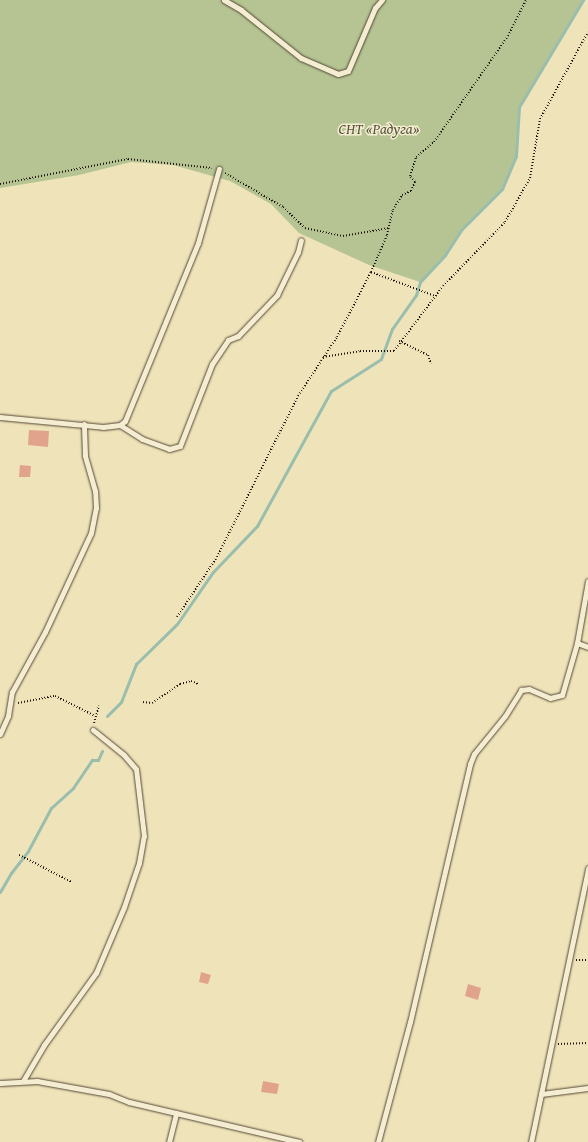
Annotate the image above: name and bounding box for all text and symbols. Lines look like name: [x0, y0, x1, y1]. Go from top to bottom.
park label: СНТ «Радуга»: [339, 120, 419, 138]

